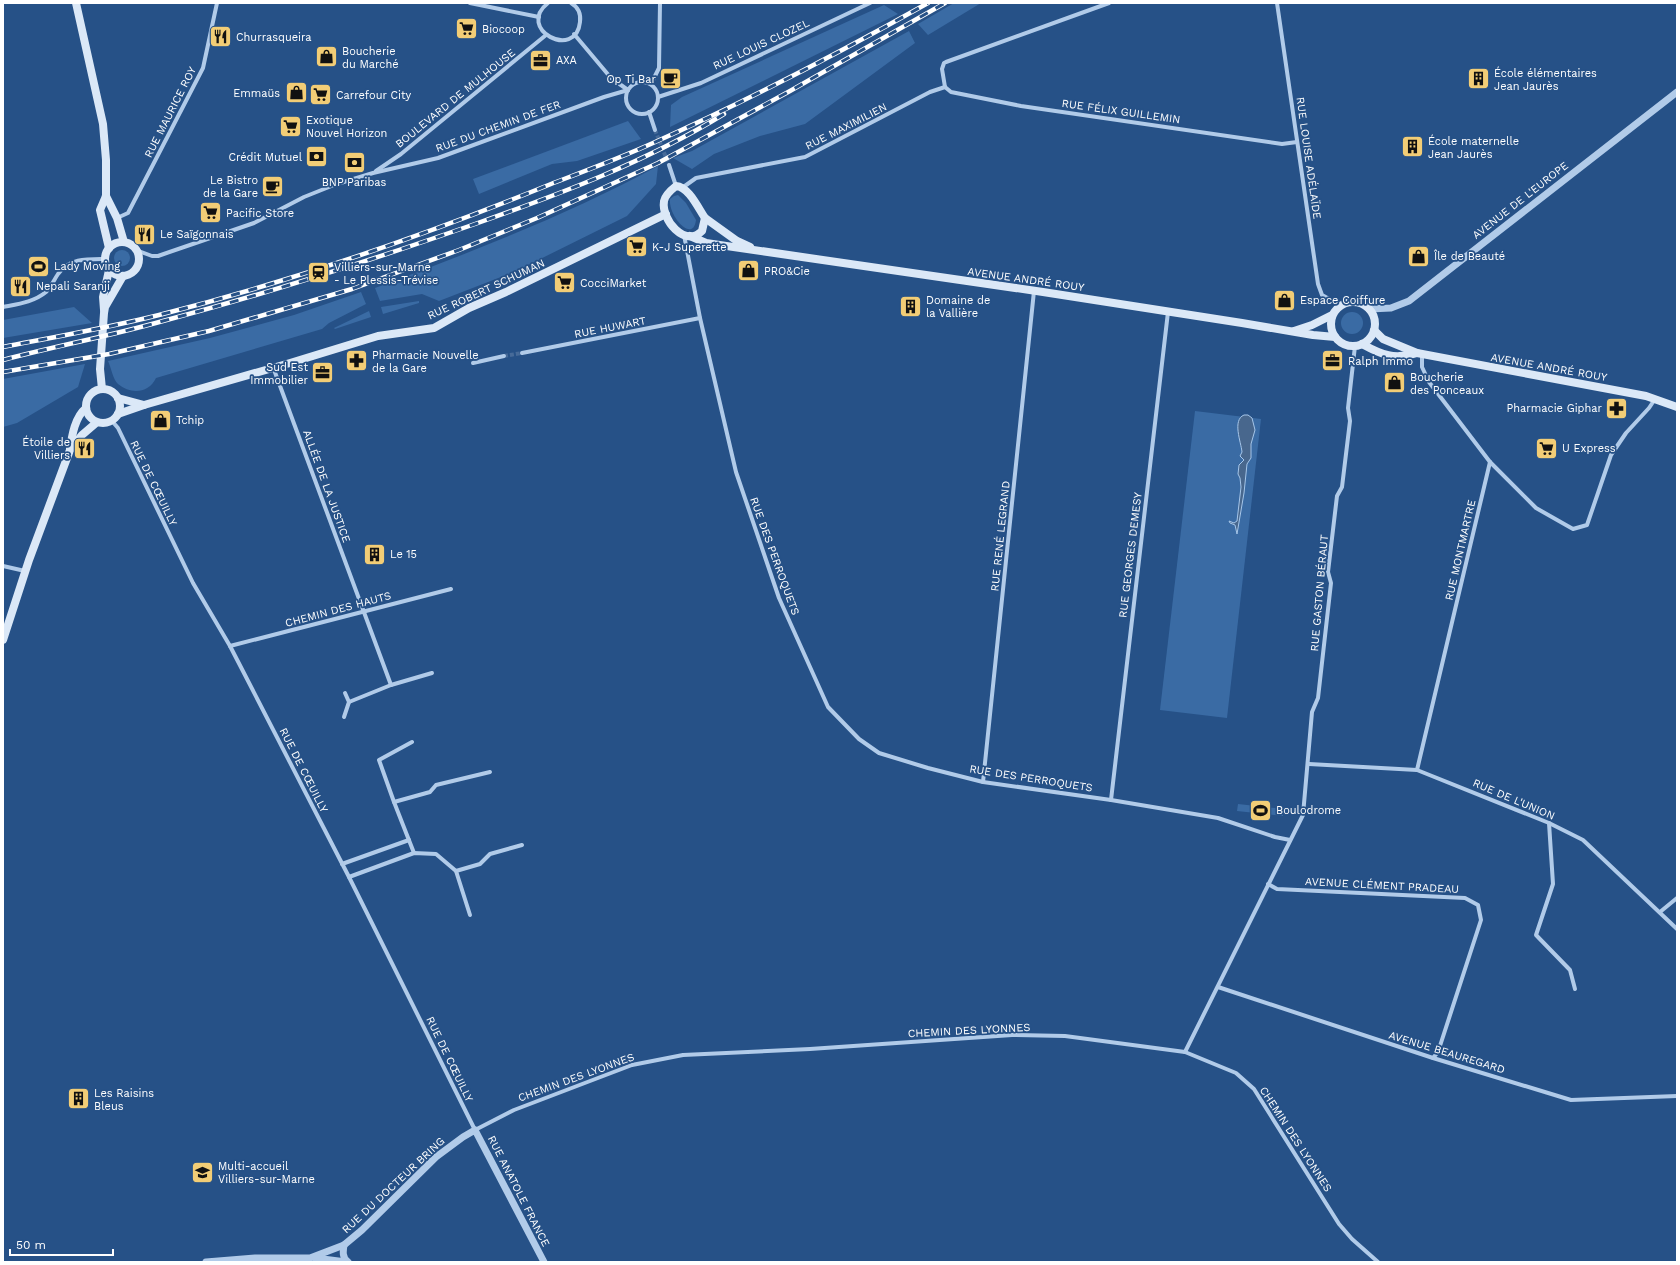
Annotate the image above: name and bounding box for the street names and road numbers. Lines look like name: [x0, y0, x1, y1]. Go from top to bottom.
street label: RUE LOUIS CLOZEL: [711, 16, 812, 72]
street label: BOULEVARD DE MULHOUSE: [393, 46, 518, 151]
street label: RUE MAURICE ROY: [142, 64, 199, 160]
street label: RUE FÉLIX GUILLEMIN: [1061, 96, 1181, 126]
street label: RUE LOUISE ADÉLAÏDE: [1294, 96, 1324, 220]
street label: RUE DU CHEMIN DE FER: [434, 98, 563, 155]
street label: RUE MAXIMILIEN: [803, 100, 889, 153]
street label: AVENUE DE L'EUROPE: [1470, 159, 1571, 242]
street label: RUE ROBERT SCHUMAN: [425, 257, 547, 322]
street label: AVENUE ANDRÉ ROUY: [967, 264, 1086, 294]
street label: RUE HUWART: [573, 314, 647, 341]
street label: AVENUE ANDRÉ ROUY: [1490, 350, 1609, 384]
street label: ALLÉE DE LA JUSTICE: [300, 428, 354, 544]
street label: RUE DE CŒUILLY: [127, 438, 180, 529]
street label: RUE RENÉ LEGRAND: [987, 480, 1013, 592]
street label: RUE GEORGES DEMESY: [1116, 491, 1145, 619]
street label: RUE DES PERROQUETS: [747, 495, 802, 617]
street label: RUE MONTMARTRE: [1443, 499, 1478, 602]
street label: RUE GASTON BÉRAUT: [1307, 534, 1331, 652]
street label: CHEMIN DES HAUTS: [284, 589, 393, 630]
street label: RUE DE CŒUILLY: [277, 726, 331, 815]
street label: RUE DES PERROQUETS: [968, 762, 1093, 795]
street label: RUE DE L'UNION: [1471, 776, 1557, 823]
street label: AVENUE CLÉMENT PRADEAU: [1305, 874, 1459, 896]
street label: RUE DE CŒUILLY: [423, 1014, 476, 1105]
street label: CHEMIN DES LYONNES: [907, 1021, 1031, 1040]
street label: AVENUE BEAUREGARD: [1387, 1029, 1507, 1076]
street label: CHEMIN DES LYONNES: [516, 1050, 636, 1105]
street label: CHEMIN DES LYONNES: [1257, 1084, 1334, 1194]
street label: RUE DU DOCTEUR BRING: [339, 1134, 447, 1236]
street label: RUE ANATOLE FRANCE: [485, 1134, 552, 1249]

